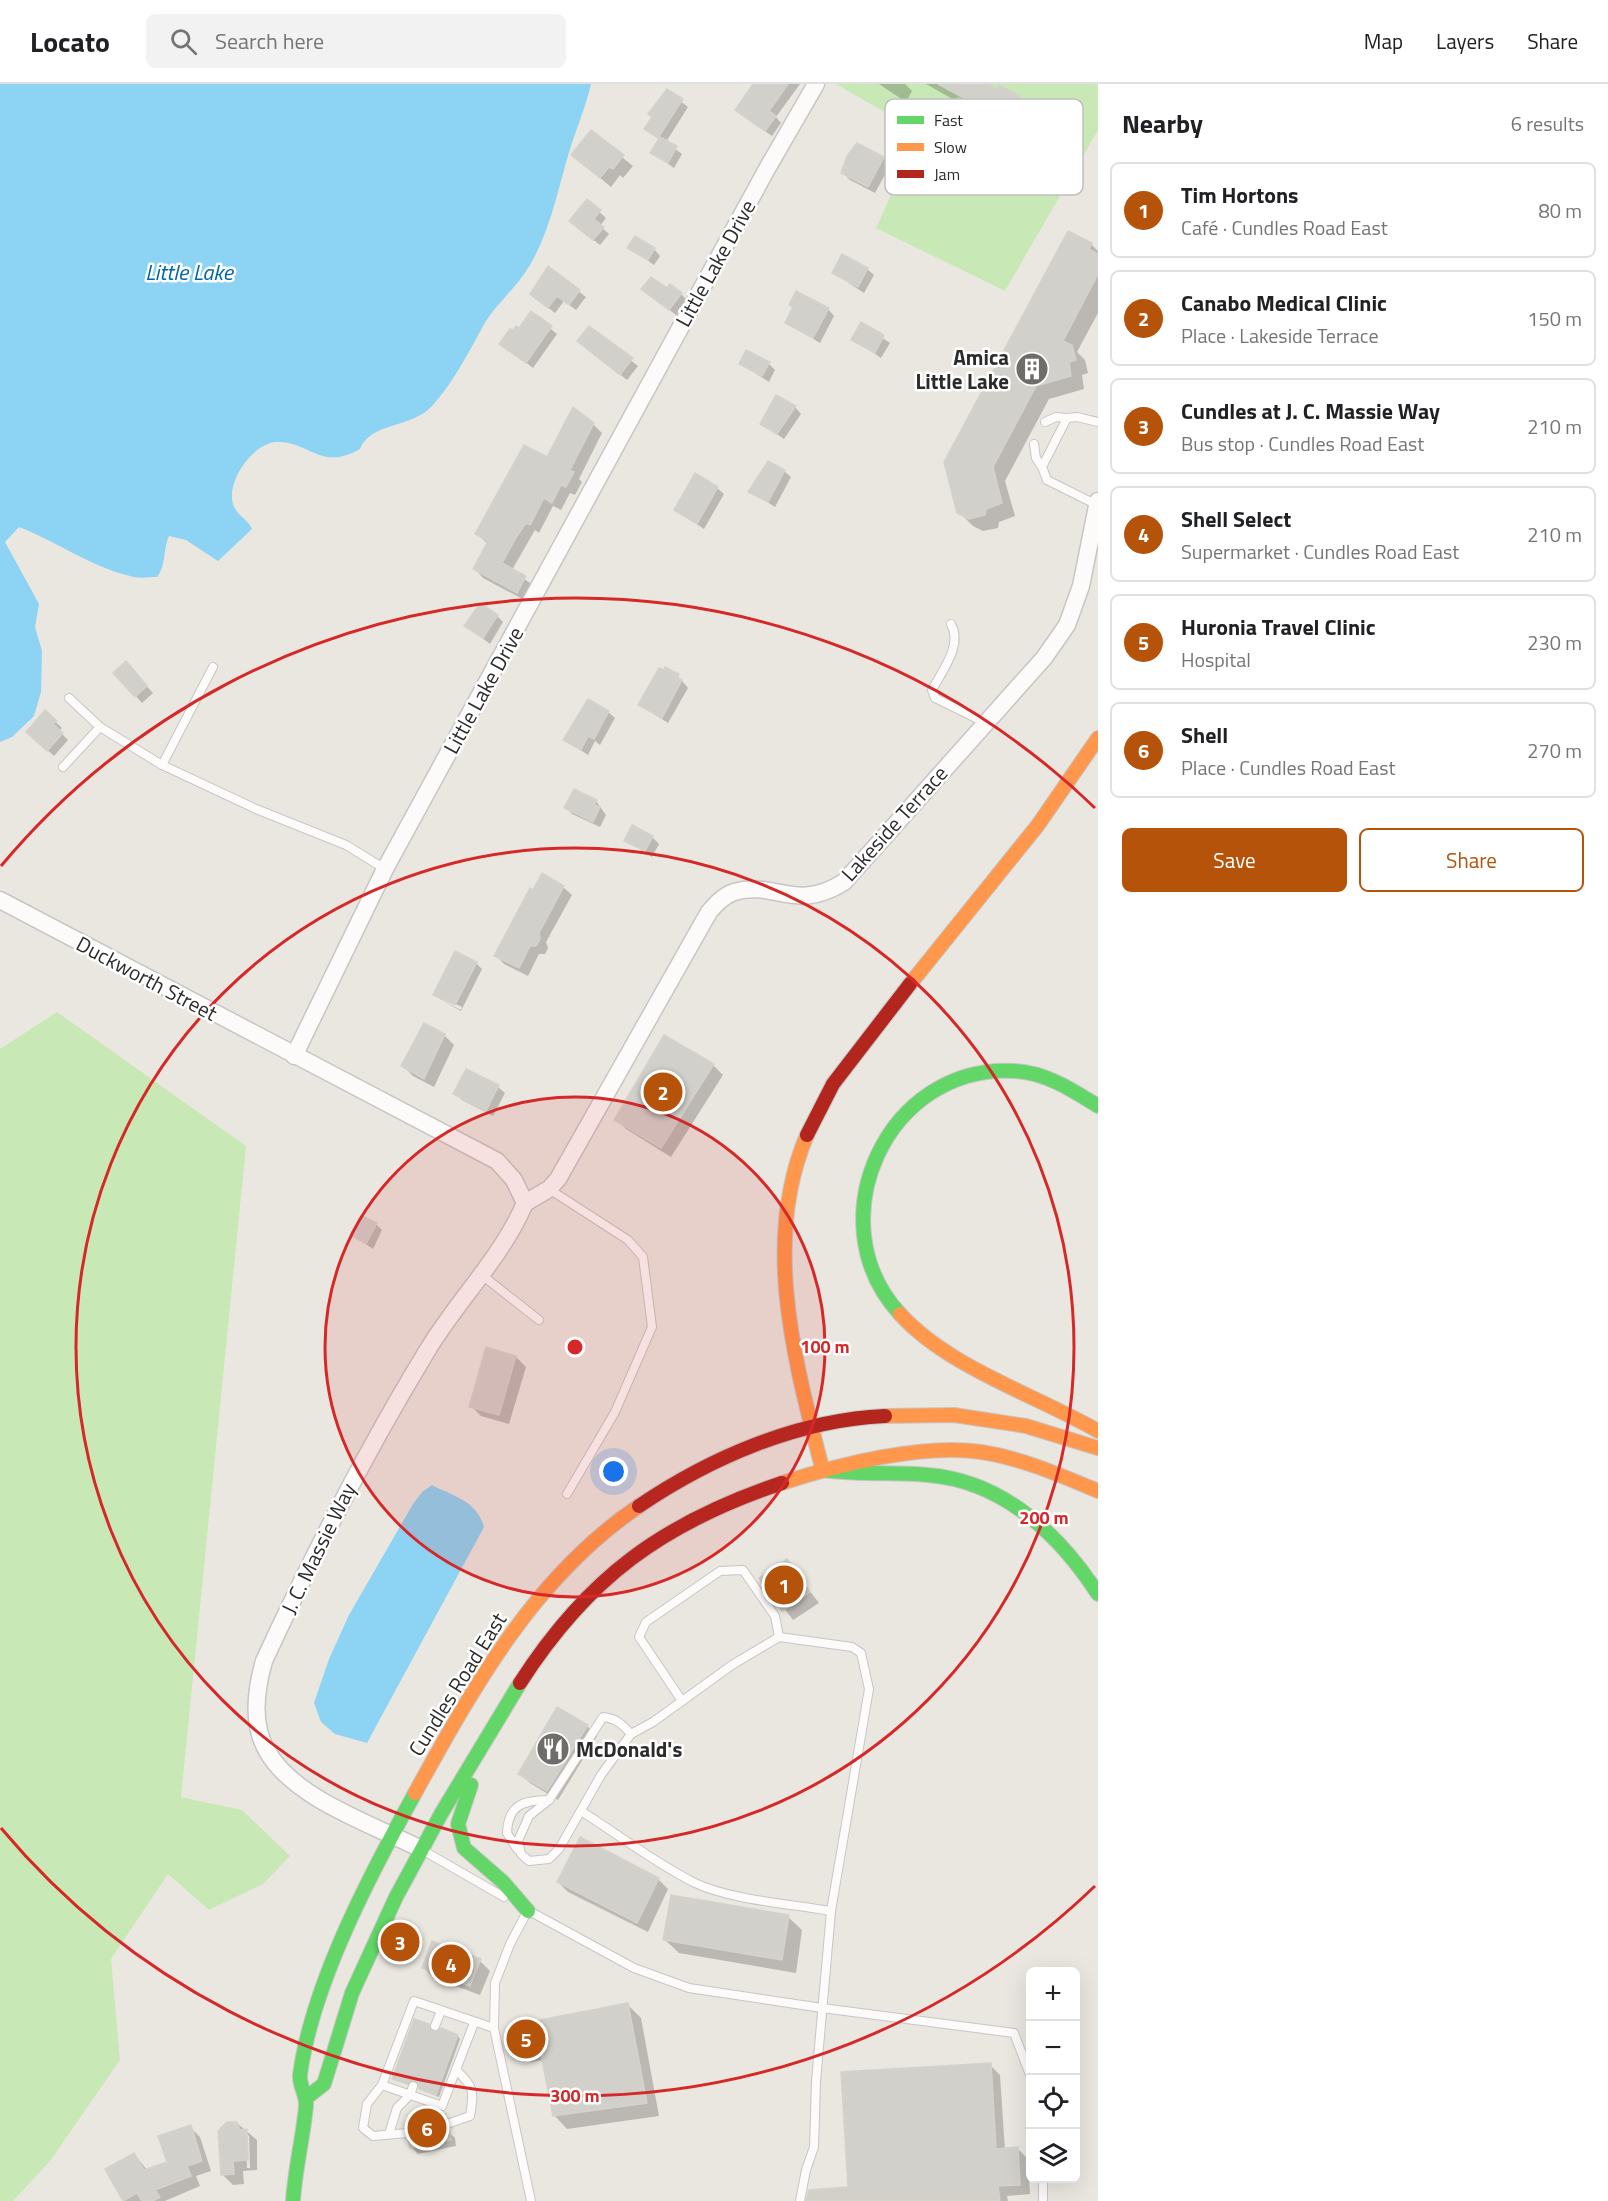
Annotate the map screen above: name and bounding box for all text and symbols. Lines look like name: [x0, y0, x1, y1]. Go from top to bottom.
search box: [146, 14, 566, 68]
text: Locato: [30, 20, 110, 63]
text: Search here: [215, 24, 324, 58]
icon: search: [167, 25, 200, 58]
text: Map: [1364, 25, 1403, 57]
text: Layers: [1436, 25, 1494, 57]
text: Share: [1527, 25, 1578, 57]
legend: [885, 99, 1083, 195]
text: Nearby: [1122, 104, 1203, 143]
text: Fast: [934, 108, 963, 132]
text: 6 results: [1511, 108, 1584, 139]
text: Slow: [934, 135, 967, 159]
text: Jam: [934, 162, 960, 186]
text: Tim Hortons: [1181, 178, 1298, 212]
street label: Little Lake Drive: [667, 194, 763, 332]
text: 1: [1138, 195, 1149, 226]
text: 80 m: [1538, 195, 1582, 226]
text: Café · Cundles Road East: [1181, 212, 1388, 243]
water label: Little Lake: [145, 255, 235, 289]
text: Canabo Medical Clinic: [1181, 286, 1387, 320]
text: 2: [1138, 303, 1149, 334]
text: 150 m: [1527, 303, 1582, 334]
text: Place · Lakeside Terrace: [1181, 320, 1378, 351]
place label: Amica Little Lake: [915, 341, 1009, 397]
building icon: Amica Little Lake: [1014, 351, 1050, 387]
text: Cundles at J. C. Massie Way: [1181, 394, 1440, 428]
text: 3: [1138, 411, 1149, 442]
text: 210 m: [1527, 411, 1582, 442]
text: Bus stop · Cundles Road East: [1181, 428, 1424, 459]
text: Shell Select: [1181, 502, 1291, 536]
text: 4: [1138, 519, 1149, 550]
text: 210 m: [1527, 519, 1582, 550]
text: Supermarket · Cundles Road East: [1181, 536, 1459, 567]
text: Huronia Travel Clinic: [1181, 610, 1376, 644]
street label: Little Lake Drive: [435, 621, 531, 759]
text: 5: [1138, 627, 1149, 658]
text: 230 m: [1527, 627, 1582, 658]
text: Hospital: [1181, 644, 1251, 675]
text: Shell: [1181, 718, 1228, 752]
text: 6: [1138, 735, 1149, 766]
text: 270 m: [1527, 735, 1582, 766]
text: Place · Cundles Road East: [1181, 752, 1395, 783]
street label: Lakeside Terrace: [833, 758, 955, 888]
button: Save: [1122, 828, 1347, 892]
button: Share: [1359, 828, 1584, 892]
street label: Duckworth Street: [71, 927, 224, 1029]
pin: 2: [644, 1070, 682, 1114]
text: 100 m: [800, 1333, 850, 1360]
centre of rings: [565, 1337, 585, 1357]
your location: [599, 1457, 628, 1486]
street label: J. C. Massie Way: [272, 1477, 364, 1619]
text: 200 m: [1019, 1504, 1069, 1531]
pin: 1: [764, 1562, 804, 1608]
street label: Cundles Road East: [400, 1605, 514, 1762]
restaurant icon: McDonald's: [535, 1731, 571, 1767]
place label: McDonald's: [576, 1733, 682, 1765]
pin: 3: [380, 1920, 420, 1964]
pin: 4: [432, 1942, 470, 1986]
map controls: [1026, 1967, 1080, 2183]
button: +: [1026, 1967, 1080, 2021]
pin: 5: [506, 2016, 546, 2062]
button: −: [1026, 2021, 1080, 2075]
button: locate: [1026, 2075, 1080, 2129]
text: 300 m: [550, 2082, 600, 2109]
pin: 6: [408, 2106, 446, 2150]
button: layers: [1026, 2129, 1080, 2183]

